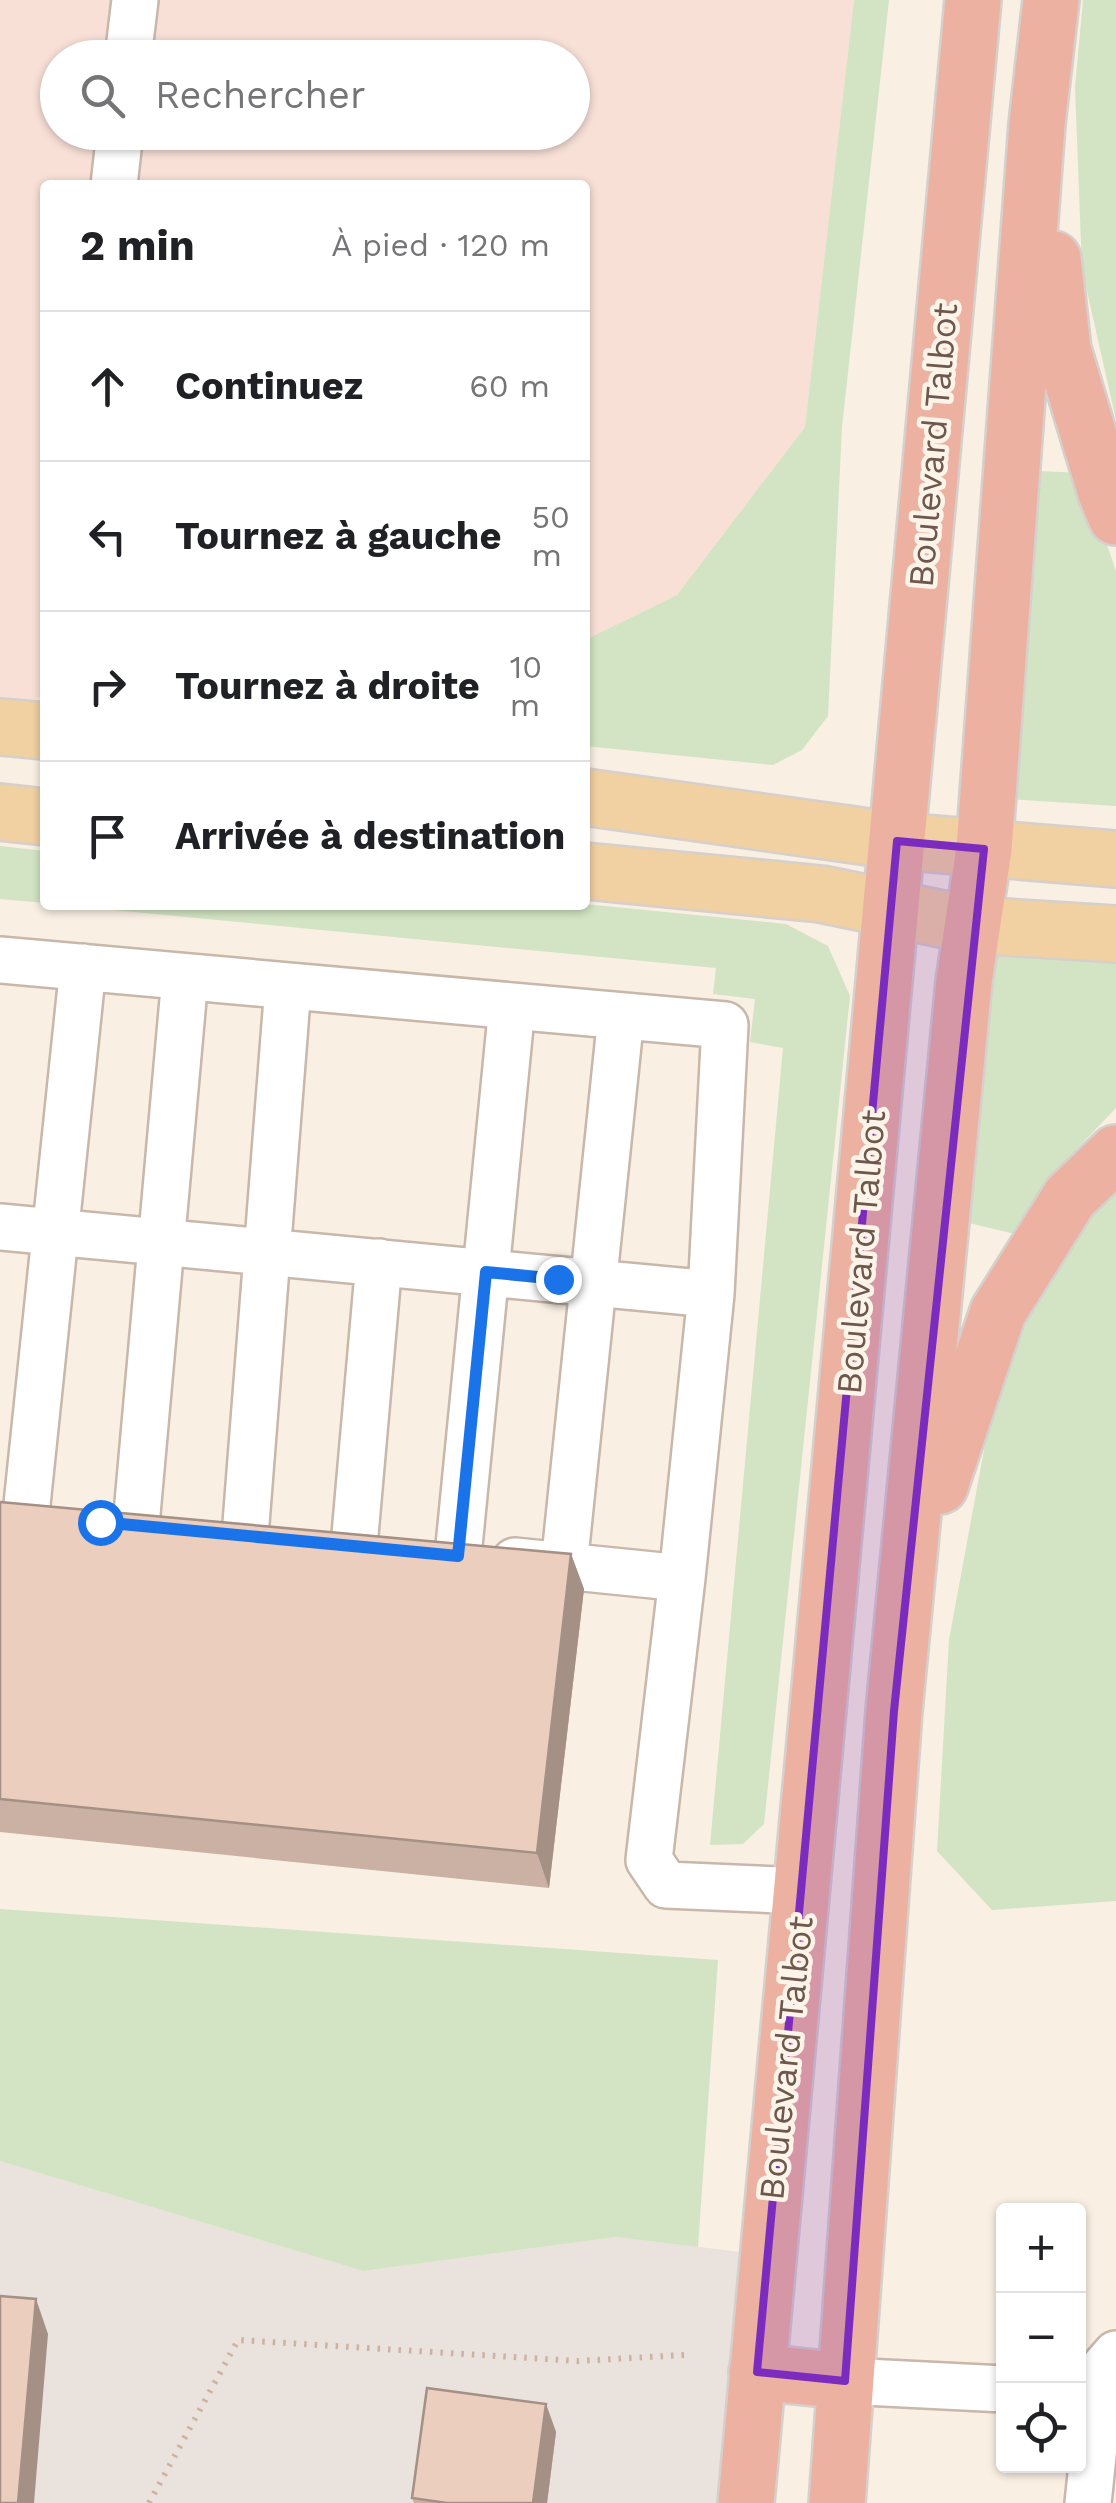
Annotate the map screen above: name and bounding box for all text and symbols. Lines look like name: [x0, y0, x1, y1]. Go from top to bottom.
search box: [40, 40, 590, 150]
icon: search: [75, 68, 130, 123]
text: Rechercher: [155, 73, 365, 117]
text: 2 min: [80, 221, 195, 270]
text: À pied · 120 m: [331, 226, 550, 264]
street label: Boulevard Talbot: [900, 301, 966, 589]
icon: ahead: [80, 359, 135, 414]
text: Continuez: [175, 364, 363, 408]
text: 60 m: [469, 367, 550, 405]
text: 50 m: [531, 498, 570, 574]
icon: left: [80, 509, 135, 564]
text: Tournez à gauche: [175, 514, 501, 558]
text: 10 m: [510, 648, 542, 724]
icon: right: [80, 659, 135, 714]
text: Tournez à droite: [175, 664, 480, 708]
icon: arrive: [80, 809, 135, 864]
text: Arrivée à destination: [175, 814, 565, 858]
street label: Boulevard Talbot: [828, 1108, 894, 1396]
route end: [536, 1257, 582, 1303]
route start: [78, 1500, 124, 1546]
street label: Boulevard Talbot: [750, 1914, 822, 2202]
map controls: [996, 2203, 1086, 2473]
button: +: [996, 2203, 1086, 2293]
button: −: [996, 2293, 1086, 2383]
button: locate: [996, 2383, 1086, 2473]

